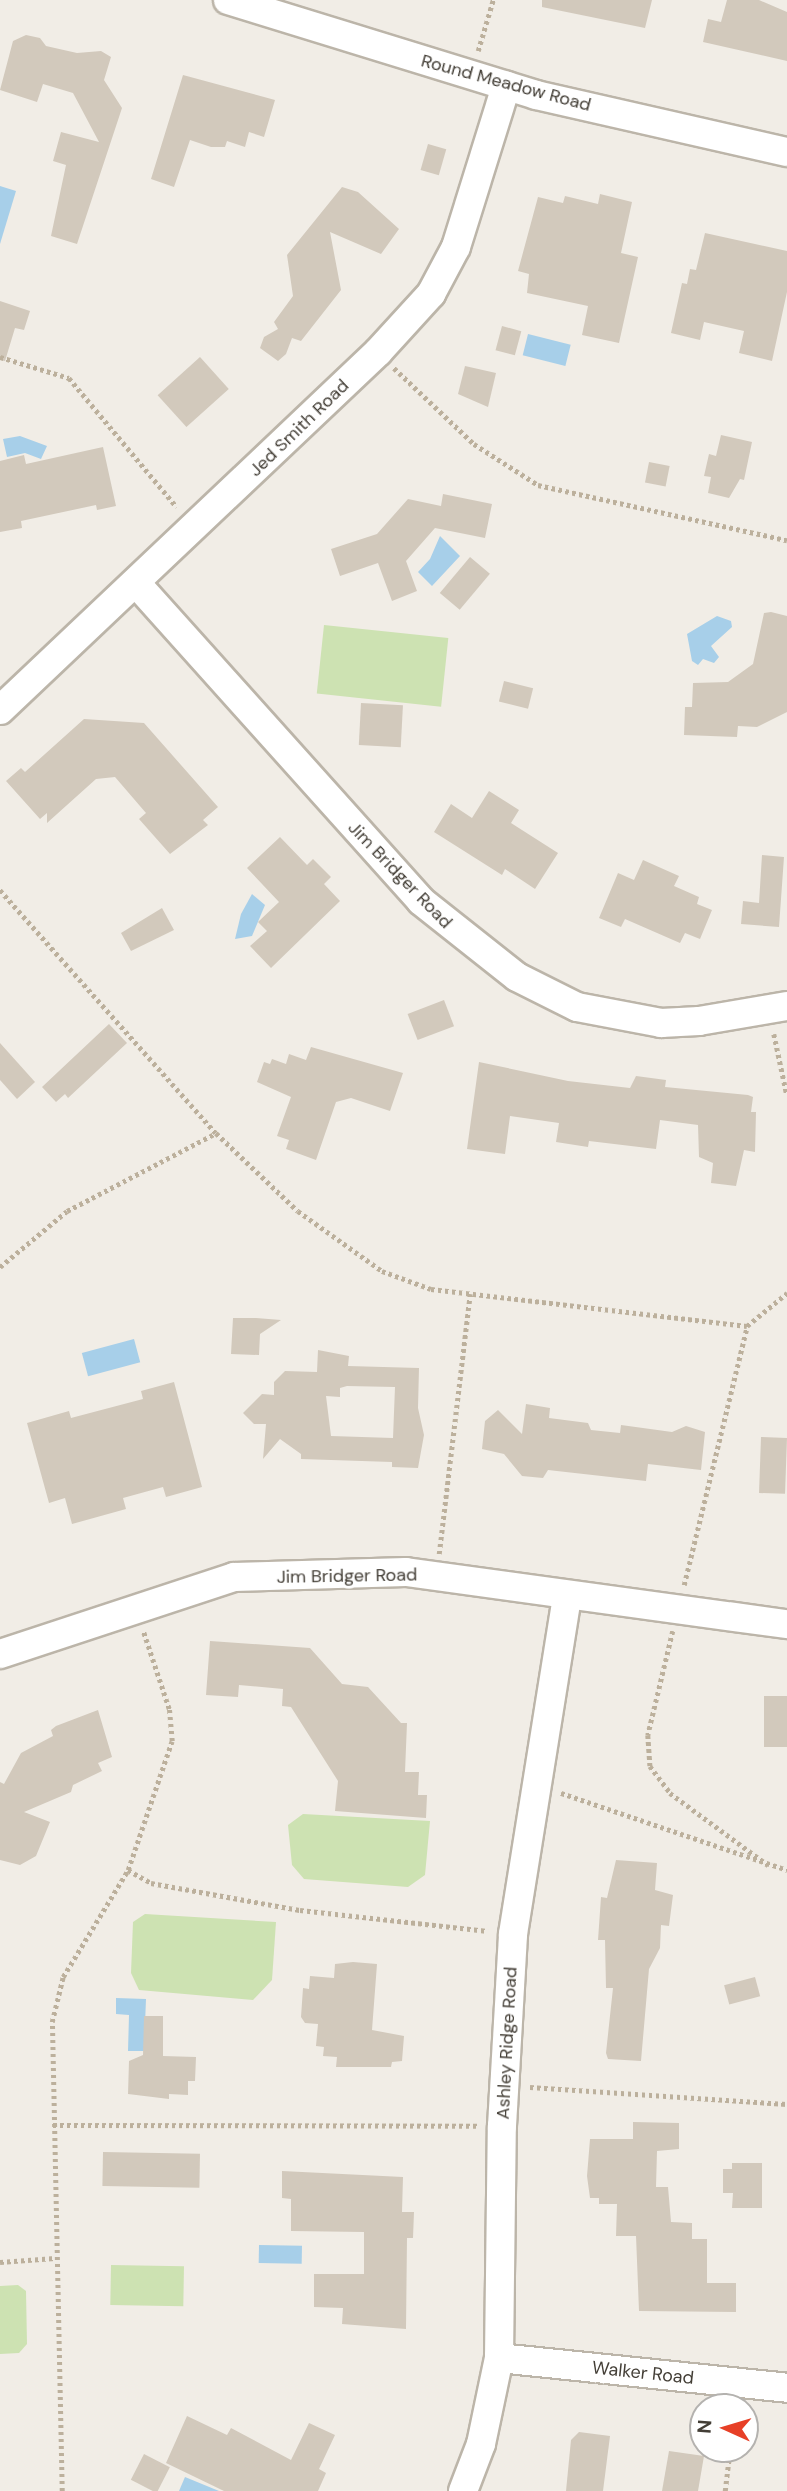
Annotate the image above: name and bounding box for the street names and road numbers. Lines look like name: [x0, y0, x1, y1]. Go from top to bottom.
street label: Round Meadow Road: [419, 50, 593, 116]
street label: Jed Smith Road: [245, 375, 353, 481]
street label: Jim Bridger Road: [343, 817, 457, 933]
street label: Jim Bridger Road: [277, 1564, 417, 1588]
street label: Ashley Ridge Road: [492, 1966, 522, 2120]
street label: Walker Road: [591, 2357, 695, 2389]

